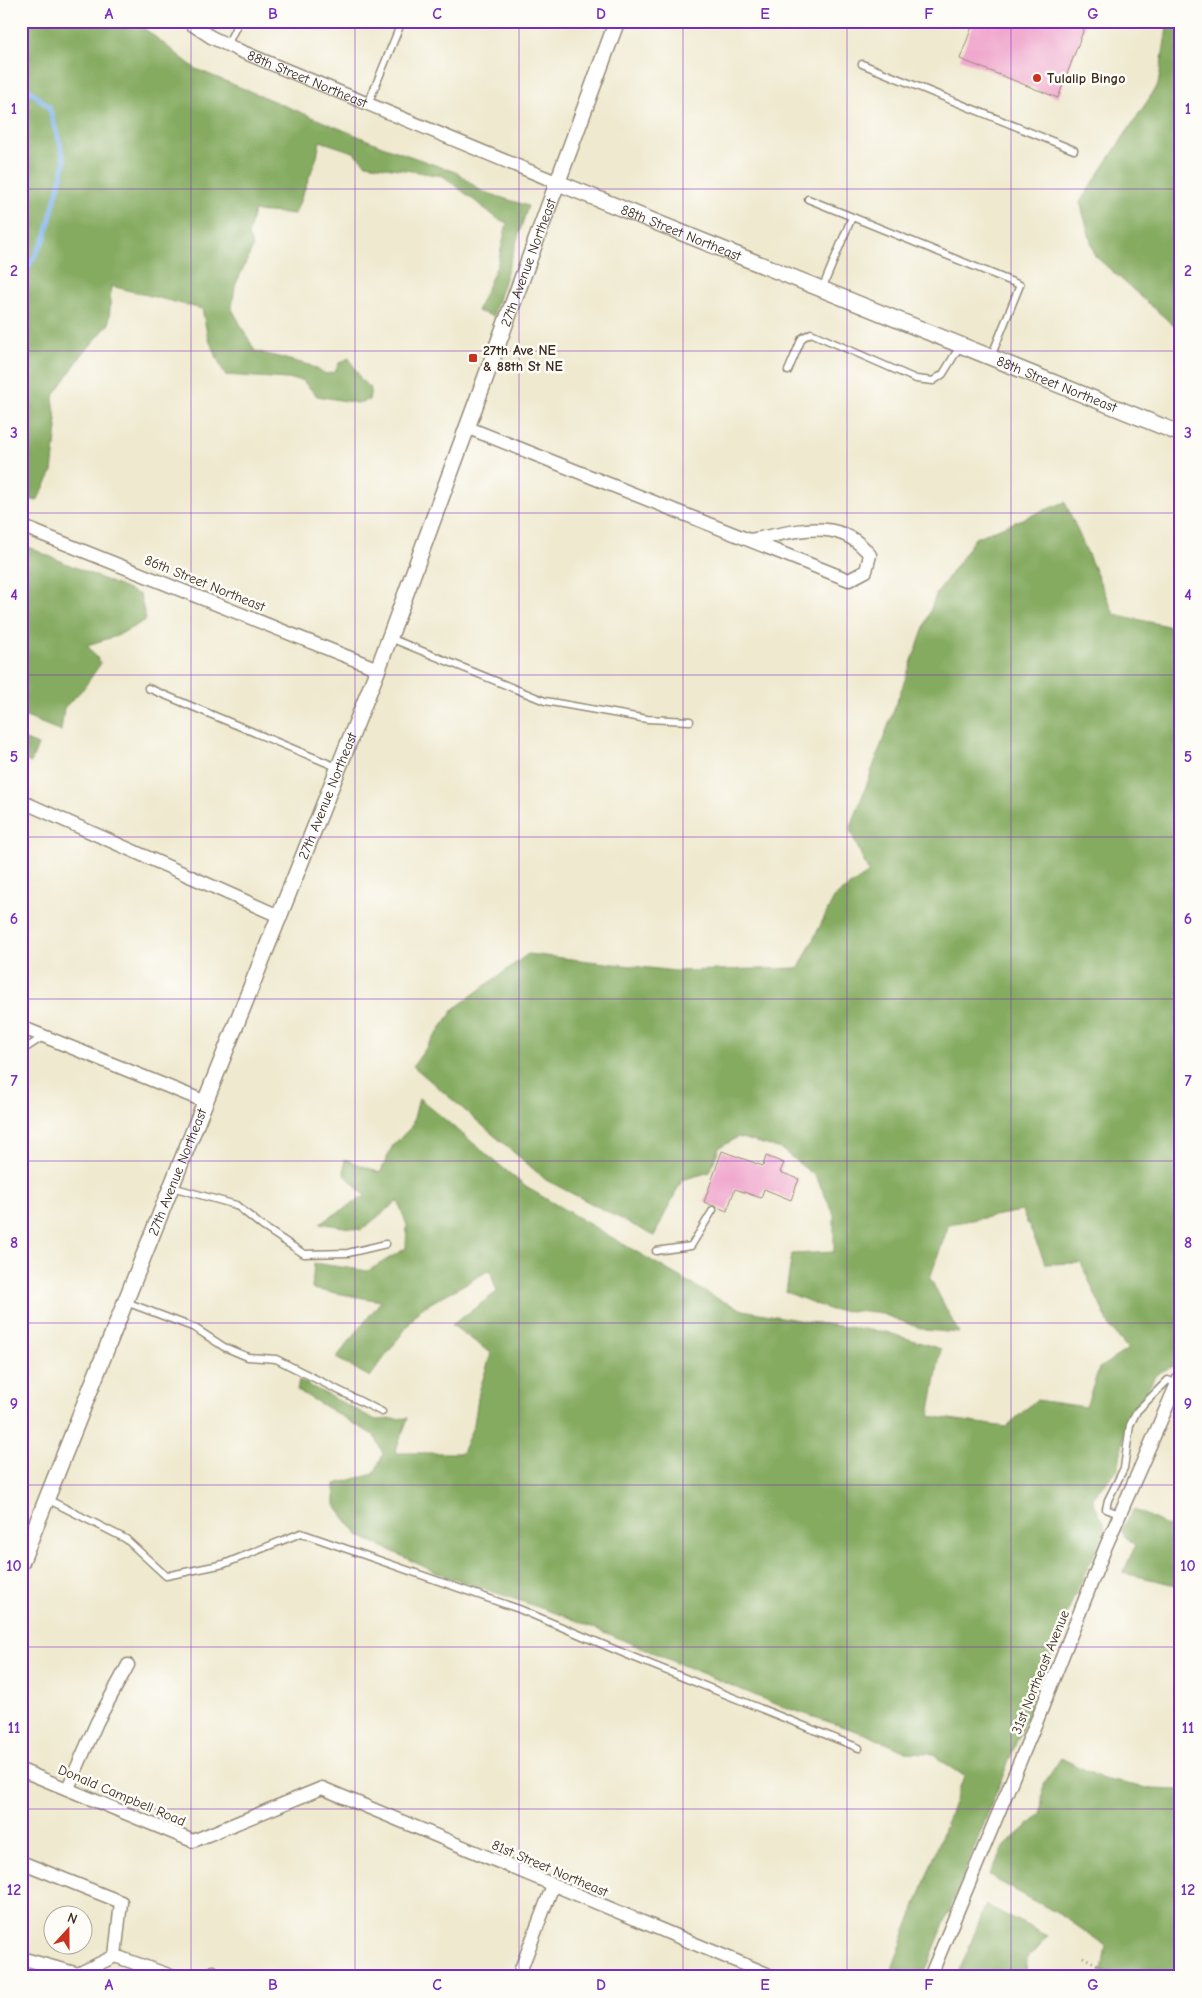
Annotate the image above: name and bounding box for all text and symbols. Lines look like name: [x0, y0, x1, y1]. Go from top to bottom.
text: A: [105, 5, 114, 23]
text: B: [268, 5, 278, 23]
text: C: [432, 5, 442, 23]
text: D: [596, 5, 606, 23]
text: E: [760, 5, 770, 23]
text: F: [924, 5, 934, 23]
text: G: [1087, 5, 1099, 23]
street label: 88th Street Northeast: [245, 47, 371, 112]
place label: Tulalip Bingo: [1047, 70, 1125, 87]
marker: Tulalip Bingo: [1031, 72, 1043, 84]
text: 1: [11, 100, 17, 118]
text: 1: [1185, 100, 1191, 118]
street label: 27th Avenue Northeast: [497, 195, 560, 329]
street label: 88th Street Northeast: [618, 201, 745, 265]
text: 2: [10, 262, 18, 280]
text: 2: [1184, 262, 1192, 280]
place label: 27th Ave NE & 88th St NE: [483, 342, 563, 375]
marker: 27th Ave NE & 88th St NE: [467, 352, 479, 364]
street label: 88th Street Northeast: [994, 353, 1120, 417]
text: 3: [10, 424, 18, 442]
text: 3: [1184, 424, 1192, 442]
street label: 86th Street Northeast: [142, 552, 268, 616]
text: 4: [10, 586, 18, 604]
text: 4: [1184, 586, 1192, 604]
street label: 27th Avenue Northeast: [295, 729, 361, 862]
text: 5: [10, 748, 18, 766]
text: 5: [1184, 748, 1192, 766]
text: 6: [10, 910, 18, 928]
text: 6: [1184, 910, 1192, 928]
text: 7: [10, 1072, 18, 1090]
text: 7: [1184, 1072, 1192, 1090]
street label: 27th Avenue Northeast: [145, 1105, 211, 1238]
text: 8: [10, 1234, 18, 1252]
text: 8: [1184, 1234, 1192, 1252]
text: 9: [10, 1395, 18, 1413]
text: 9: [1184, 1395, 1192, 1413]
text: 10: [6, 1557, 22, 1575]
text: 10: [1180, 1557, 1196, 1575]
street label: 31st Northeast Avenue: [1008, 1608, 1073, 1737]
text: 11: [8, 1719, 20, 1737]
text: 11: [1182, 1719, 1194, 1737]
street label: Donald Campbell Road: [56, 1761, 188, 1830]
street label: 81st Street Northeast: [489, 1836, 611, 1901]
text: 12: [7, 1881, 21, 1899]
text: 12: [1181, 1881, 1195, 1899]
north arrow: [42, 1906, 92, 1956]
text: N: [65, 1909, 80, 1928]
text: A: [105, 1976, 114, 1994]
text: B: [268, 1976, 278, 1994]
text: C: [432, 1976, 442, 1994]
text: D: [596, 1976, 606, 1994]
text: E: [760, 1976, 770, 1994]
text: F: [924, 1976, 934, 1994]
text: G: [1087, 1976, 1099, 1994]

